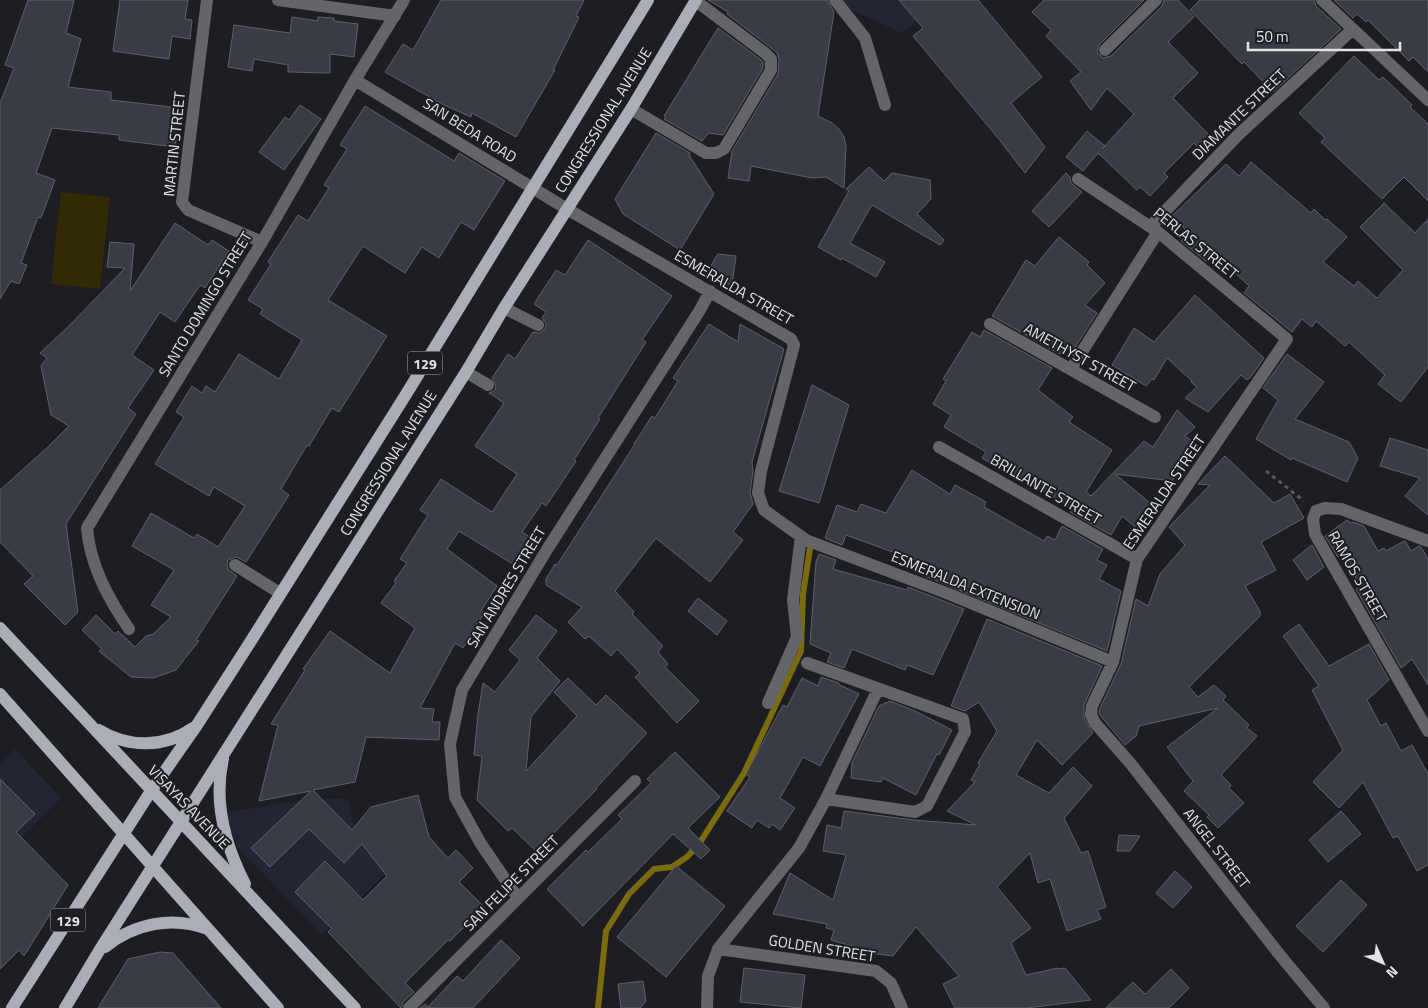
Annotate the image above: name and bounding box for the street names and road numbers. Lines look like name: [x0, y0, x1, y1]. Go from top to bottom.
street label: CONGRESSIONAL AVENUE: [549, 43, 657, 197]
street label: DIAMANTE STREET: [1187, 63, 1291, 165]
street label: MARTIN STREET: [157, 90, 191, 198]
street label: SAN BEDA ROAD: [418, 92, 522, 168]
street label: PERLAS STREET: [1148, 201, 1244, 285]
street label: SANTO DOMINGO STREET: [152, 227, 258, 381]
street label: ESMERALDA STREET: [670, 244, 798, 331]
street label: AMETHYST STREET: [1020, 317, 1140, 397]
road number: 129: [408, 352, 442, 374]
street label: CONGRESSIONAL AVENUE: [334, 386, 442, 540]
street label: ESMERALDA STREET: [1117, 430, 1211, 554]
street label: BRILLANTE STREET: [986, 448, 1106, 530]
street label: SAN ANDRES STREET: [461, 522, 551, 652]
street label: RAMOS STREET: [1323, 526, 1393, 626]
street label: ESMERALDA EXTENSION: [888, 545, 1044, 625]
street label: VISAYAS AVENUE: [143, 759, 235, 855]
street label: ANGEL STREET: [1178, 803, 1256, 893]
street label: SAN FELIPE STREET: [458, 830, 564, 936]
road number: 129: [50, 908, 86, 932]
street label: GOLDEN STREET: [767, 928, 877, 968]

